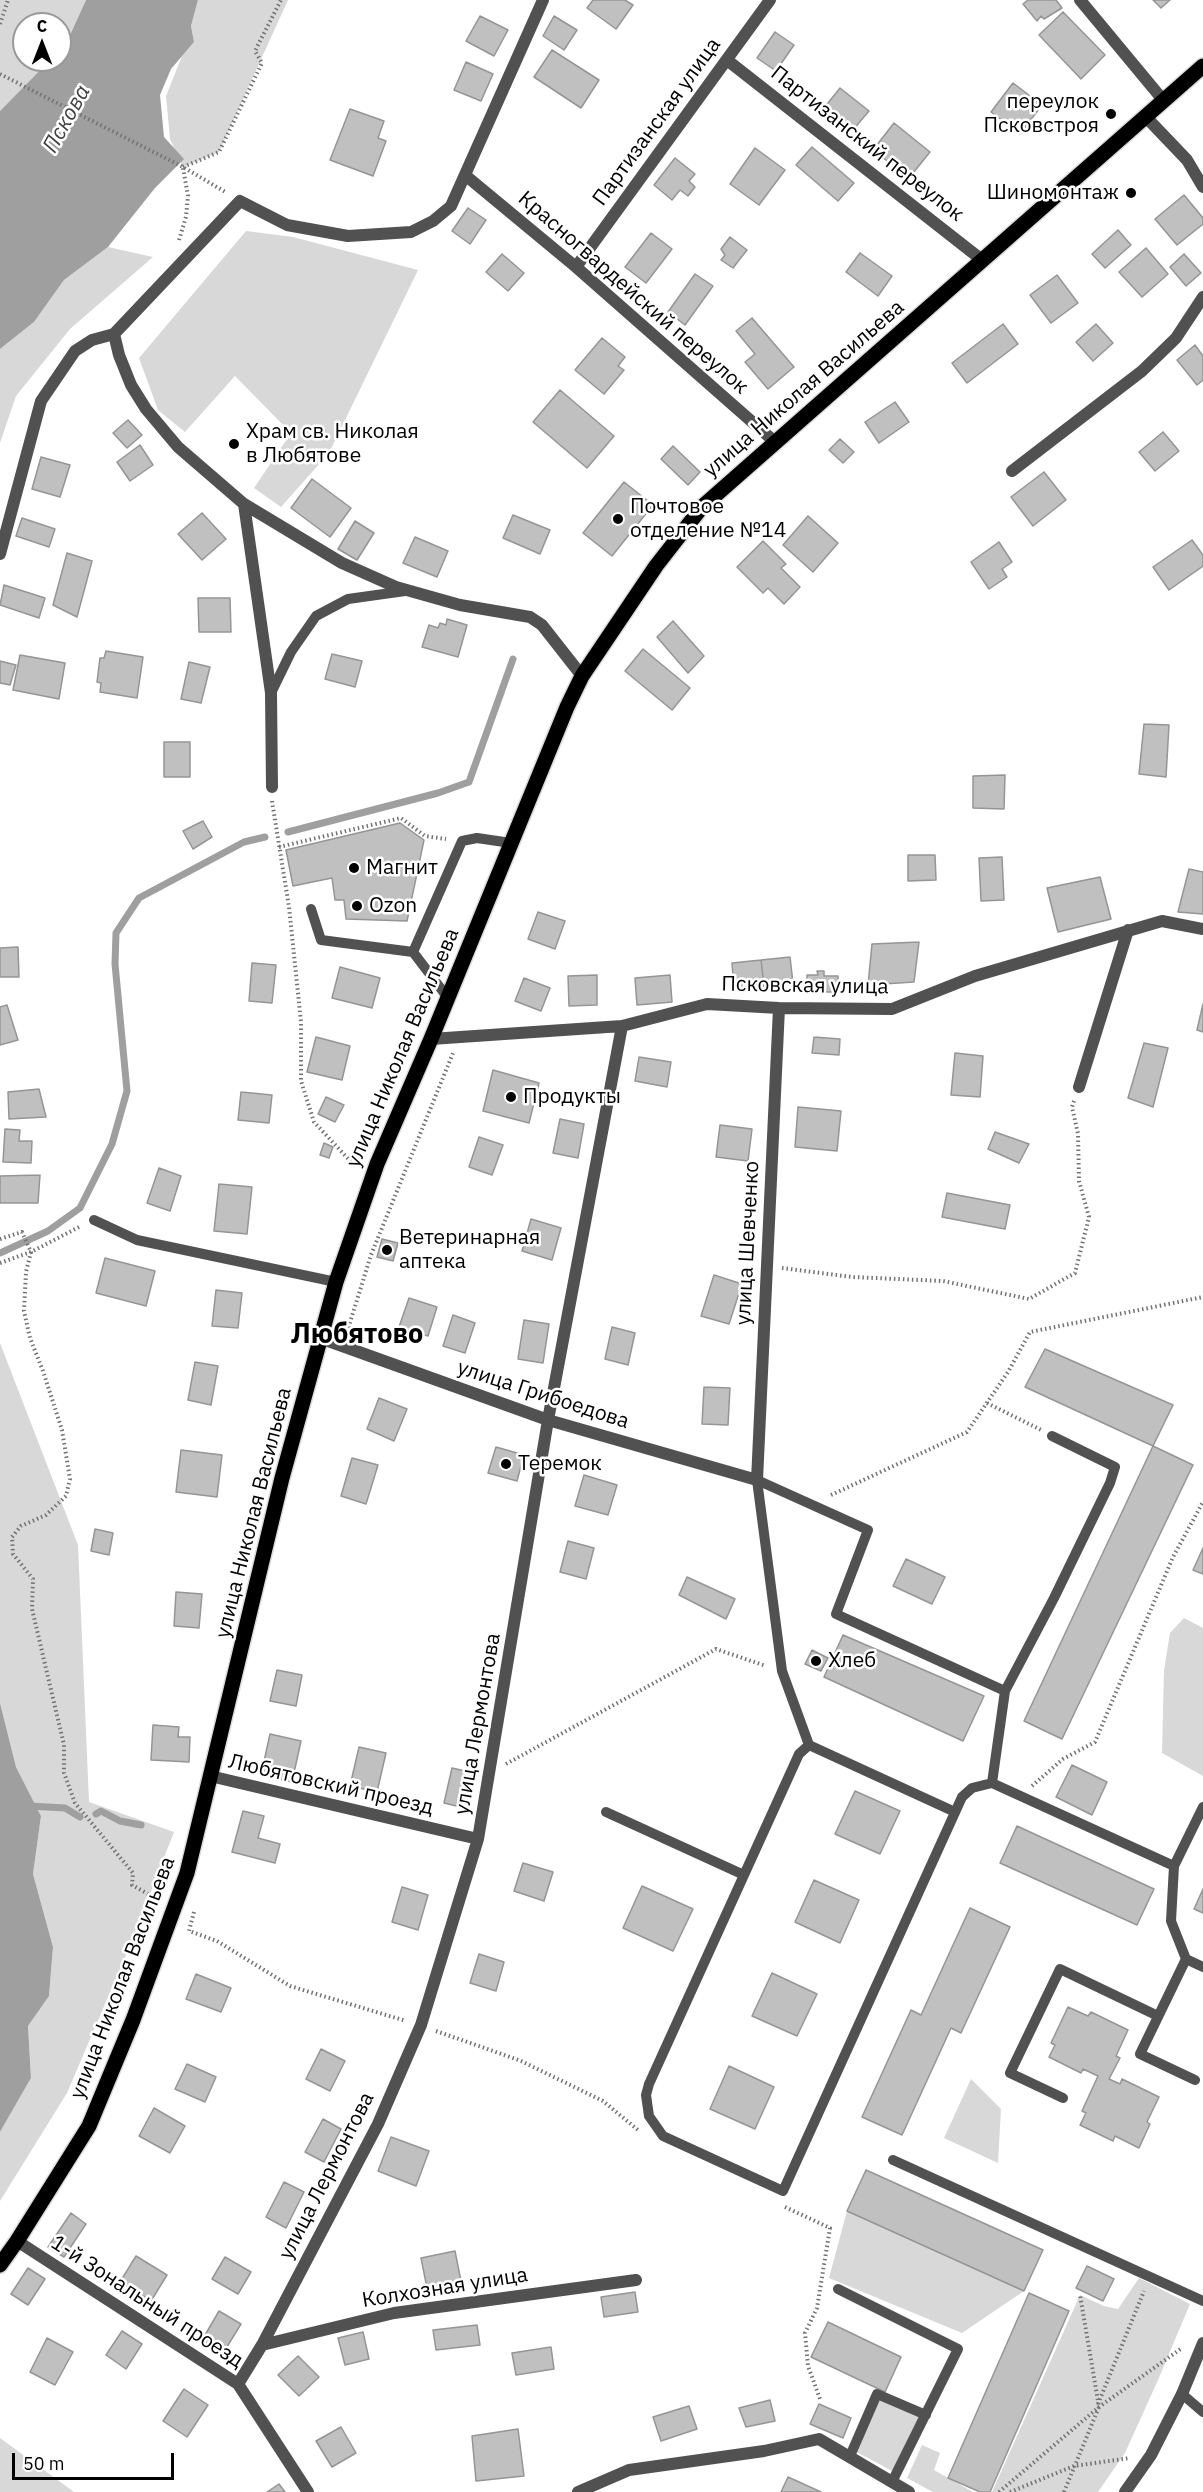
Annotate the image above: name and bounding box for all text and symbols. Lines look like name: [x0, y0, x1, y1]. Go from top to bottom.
north arrow: [12, 12, 72, 72]
text: С: [37, 16, 47, 36]
street label: Партизанская улица: [588, 33, 726, 211]
street label: Партизанский переулок: [765, 61, 969, 227]
water label: Пскова: [38, 80, 96, 158]
place label: переулок Псковстроя: [983, 89, 1099, 139]
marker: переулок Псковстроя: [1104, 107, 1118, 121]
place label: Шиномонтаж: [987, 180, 1119, 206]
street label: Красногвардейский переулок: [513, 186, 753, 400]
marker: Шиномонтаж: [1124, 186, 1138, 200]
street label: улица Николая Васильева: [699, 295, 909, 483]
place label: Храм св. Николая в Любятове: [246, 419, 419, 469]
marker: Храм св. Николая в Любятове: [227, 437, 241, 451]
place label: Почтовое отделение №14: [630, 494, 786, 544]
marker: Почтовое отделение №14: [611, 512, 625, 526]
place label: Магнит: [366, 855, 438, 881]
marker: Магнит: [347, 861, 361, 875]
place label: Ozon: [369, 893, 417, 919]
marker: Ozon: [350, 899, 364, 913]
street label: улица Николая Васильева: [341, 925, 465, 1171]
street label: Псковская улица: [721, 972, 889, 1000]
place label: Продукты: [523, 1084, 621, 1110]
marker: Продукты: [504, 1090, 518, 1104]
street label: улица Шевченко: [731, 1160, 765, 1326]
place label: Ветеринарная аптека: [399, 1225, 540, 1275]
marker: Ветеринарная аптека: [380, 1243, 394, 1257]
district label: Любятово: [291, 1319, 423, 1351]
street label: улица Грибоедова: [454, 1355, 632, 1435]
street label: улица Николая Васильева: [211, 1385, 297, 1641]
place label: Теремок: [518, 1451, 602, 1477]
marker: Теремок: [499, 1457, 513, 1471]
street label: улица Лермонтова: [450, 1631, 506, 1817]
place label: Хлеб: [828, 1648, 876, 1674]
marker: Хлеб: [809, 1654, 823, 1668]
street label: Любятовский проезд: [226, 1749, 436, 1821]
street label: улица Николая Васильева: [65, 1853, 181, 2103]
street label: улица Лермонтова: [274, 2088, 380, 2264]
street label: 1-й Зональный проезд: [46, 2230, 248, 2374]
street label: Колхозная улица: [360, 2262, 530, 2314]
scale bar: [15, 2441, 177, 2479]
text: 50 m: [23, 2452, 65, 2475]

